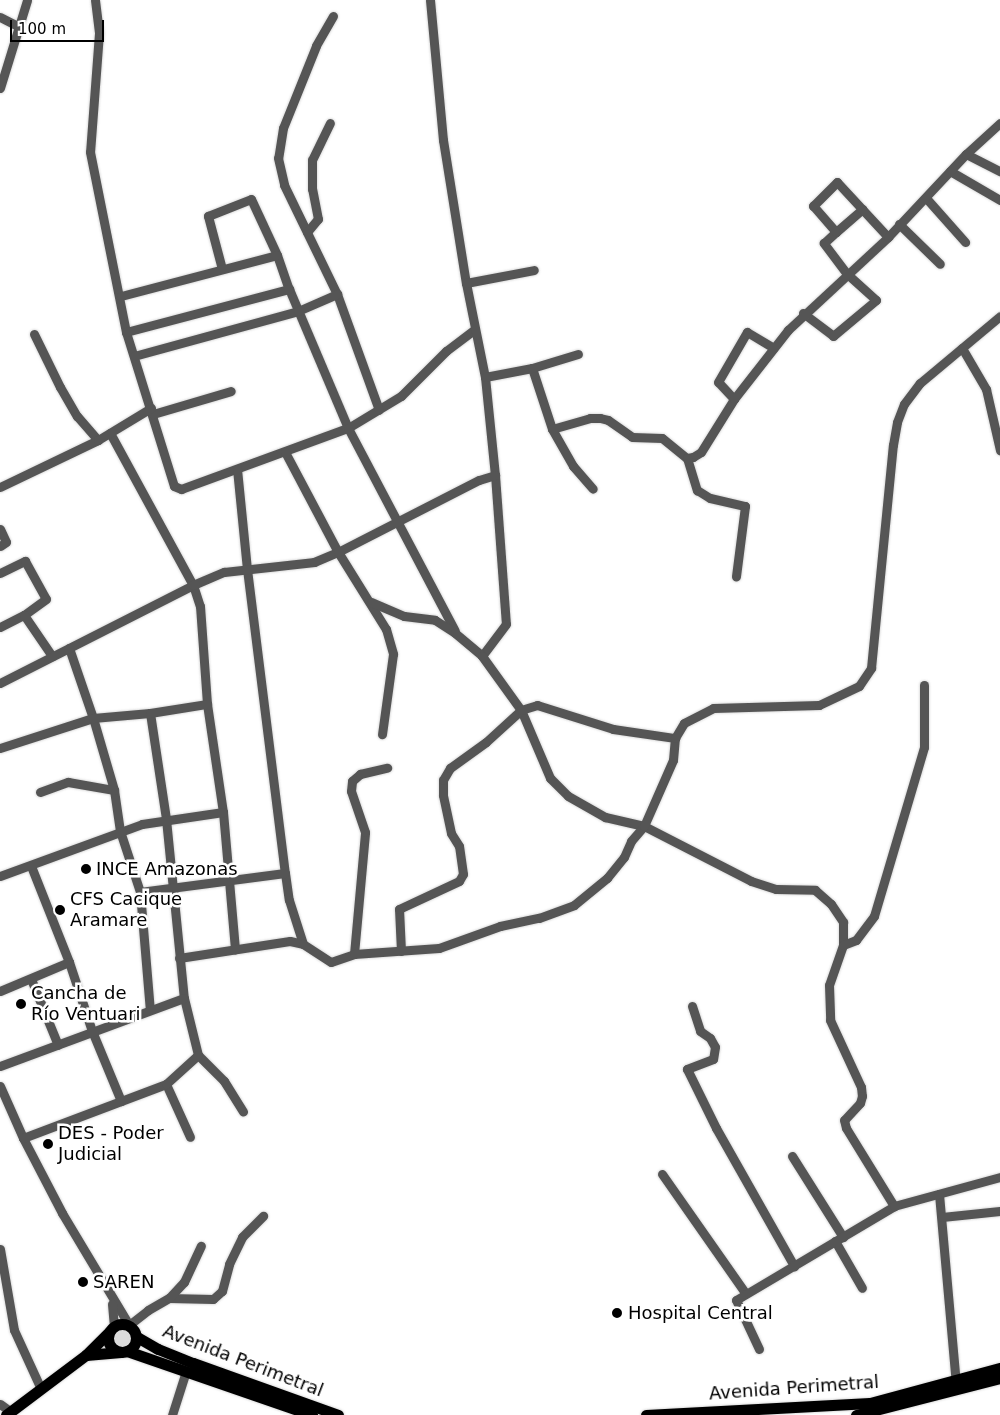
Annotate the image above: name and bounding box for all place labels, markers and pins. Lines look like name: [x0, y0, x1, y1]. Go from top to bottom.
place label: INCE Amazonas: [96, 858, 238, 880]
marker: INCE Amazonas: [80, 863, 92, 875]
place label: CFS Cacique Aramare: [70, 889, 182, 932]
marker: CFS Cacique Aramare: [54, 904, 66, 916]
place label: Cancha de Río Ventuari: [31, 983, 141, 1026]
marker: Cancha de Río Ventuari: [15, 998, 27, 1010]
place label: DES - Poder Judicial: [58, 1123, 164, 1166]
marker: DES - Poder Judicial: [42, 1138, 54, 1150]
place label: SAREN: [93, 1271, 154, 1293]
marker: SAREN: [77, 1276, 89, 1288]
place label: Hospital Central: [628, 1302, 773, 1324]
marker: Hospital Central: [610, 1306, 624, 1320]

